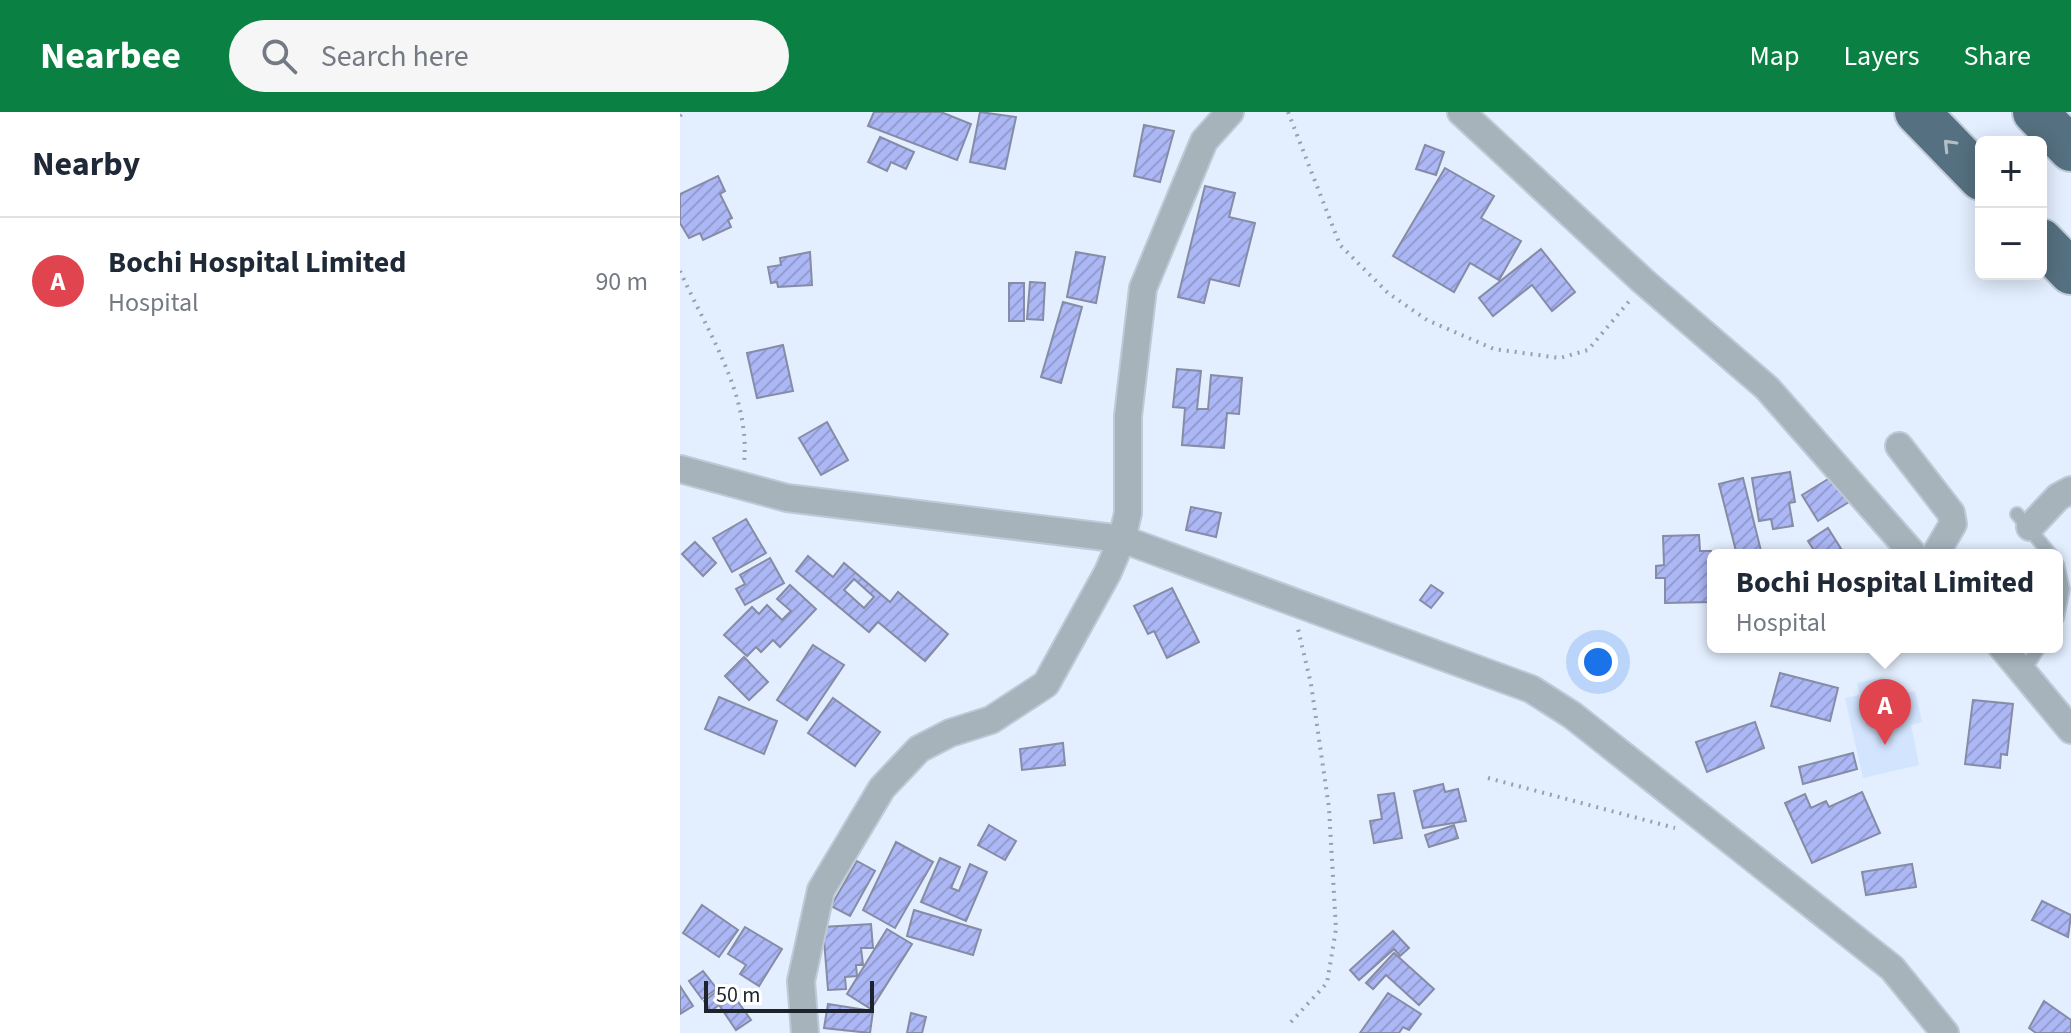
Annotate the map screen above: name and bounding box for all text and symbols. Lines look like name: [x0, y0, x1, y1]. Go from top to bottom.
search box: [229, 20, 789, 92]
text: Nearbee: [40, 29, 181, 83]
icon: search: [257, 34, 301, 78]
text: Search here: [321, 35, 469, 78]
text: Map: [1749, 36, 1799, 76]
text: Layers: [1843, 36, 1919, 76]
text: Share: [1963, 36, 2031, 76]
map controls: [1975, 136, 2047, 280]
button: +: [1975, 136, 2047, 208]
text: Nearby: [32, 140, 140, 189]
one-way arrow: [1944, 140, 1958, 154]
button: −: [1975, 208, 2047, 280]
text: Bochi Hospital Limited: [108, 241, 406, 284]
text: A: [51, 263, 65, 300]
text: 90 m: [595, 263, 648, 300]
text: Hospital: [108, 284, 199, 321]
popup: [1707, 549, 2063, 653]
text: Bochi Hospital Limited: [1736, 561, 2034, 604]
text: Hospital: [1736, 604, 1826, 641]
your location: [1578, 642, 1618, 682]
pin: A: [1859, 679, 1911, 745]
scale bar: [704, 977, 874, 1013]
text: 50 m: [716, 979, 761, 1011]

